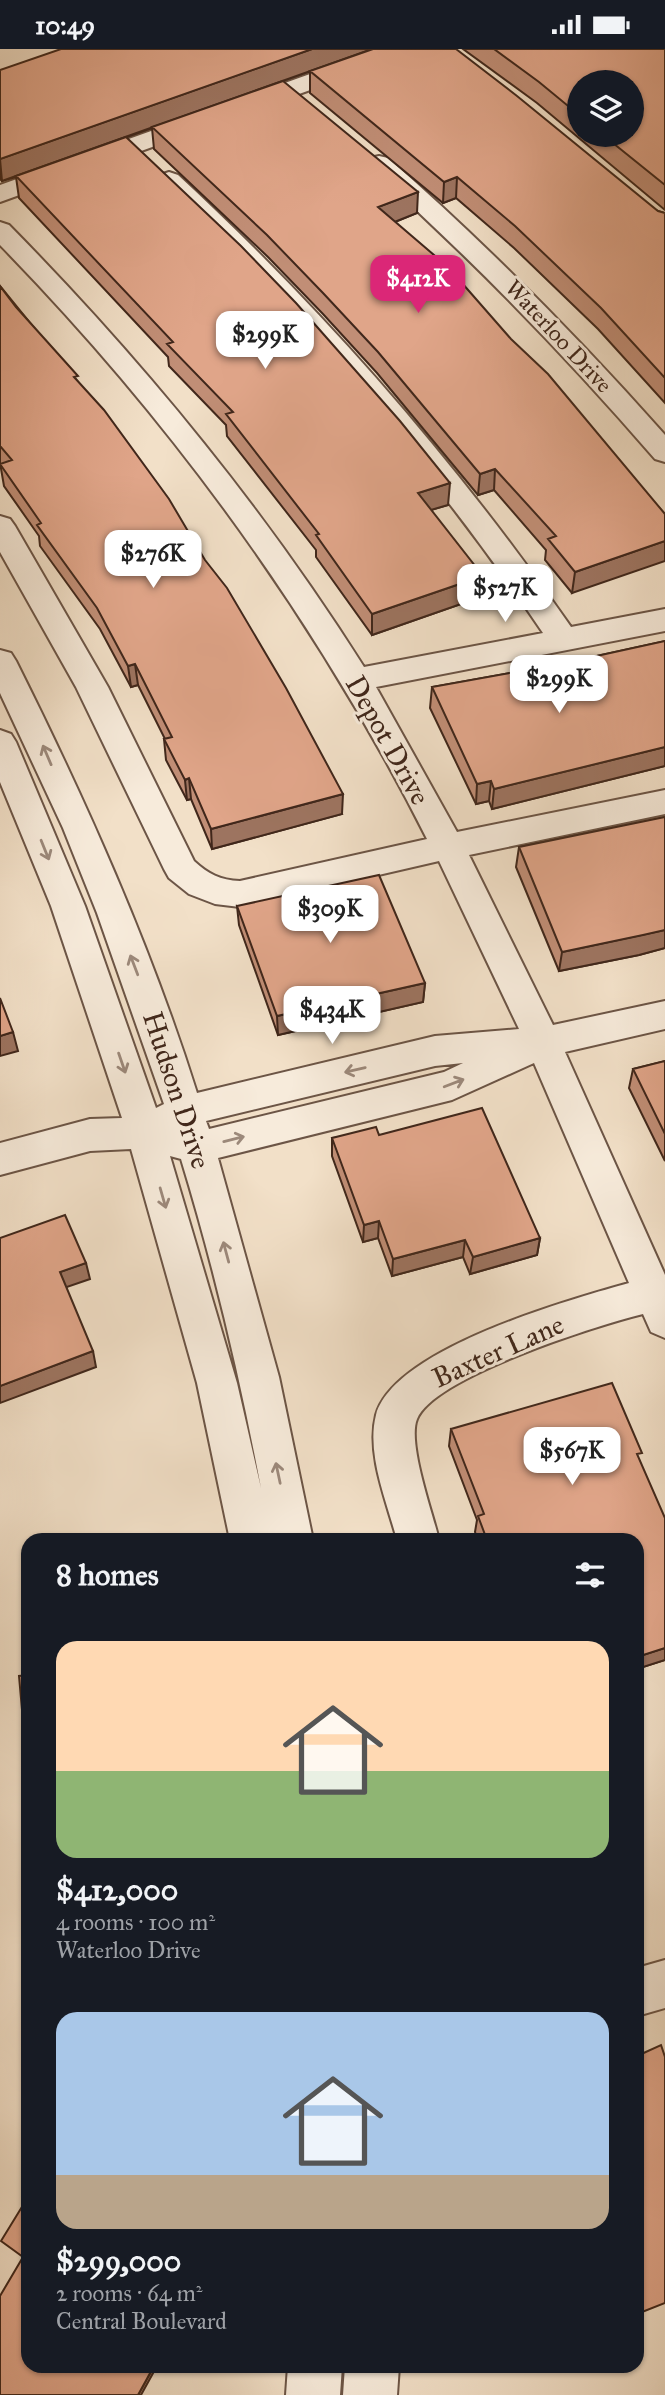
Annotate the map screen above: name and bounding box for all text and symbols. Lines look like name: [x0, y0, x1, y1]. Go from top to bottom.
text: 10:49: [35, 9, 95, 41]
map controls: [567, 70, 644, 147]
button: layers: [567, 70, 644, 147]
pin: $412K: [369, 255, 467, 315]
text: $412K: [386, 264, 450, 292]
street label: Waterloo Drive: [499, 274, 619, 398]
pin: $299K: [216, 311, 314, 371]
text: $299K: [232, 320, 298, 348]
pin: $276K: [104, 531, 202, 590]
text: $276K: [121, 539, 185, 567]
pin: $527K: [456, 565, 554, 624]
text: $527K: [473, 573, 537, 601]
pin: $299K: [510, 655, 608, 715]
text: $299K: [526, 664, 592, 692]
street label: Depot Drive: [338, 669, 438, 811]
one-way arrow: [40, 745, 53, 766]
one-way arrow: [39, 839, 52, 861]
pin: $309K: [281, 885, 379, 945]
text: $309K: [297, 894, 363, 922]
one-way arrow: [127, 955, 139, 977]
pin: $434K: [283, 986, 381, 1046]
text: $434K: [300, 995, 364, 1023]
street label: Hudson Drive: [135, 1007, 219, 1173]
one-way arrow: [117, 1051, 129, 1073]
one-way arrow: [344, 1064, 367, 1077]
one-way arrow: [443, 1076, 464, 1088]
one-way arrow: [222, 1132, 244, 1145]
one-way arrow: [157, 1187, 170, 1209]
one-way arrow: [219, 1241, 232, 1264]
street label: Baxter Lane: [427, 1306, 569, 1396]
pin: $567K: [523, 1427, 621, 1487]
text: $567K: [540, 1436, 604, 1464]
one-way arrow: [271, 1462, 284, 1485]
icon: filters: [571, 1556, 609, 1594]
text: 8 homes: [56, 1557, 159, 1593]
icon: home: [270, 1687, 396, 1813]
text: $412,000: [56, 1872, 178, 1908]
text: 4 rooms · 100 m²: [56, 1908, 215, 1936]
text: Waterloo Drive: [56, 1936, 200, 1964]
icon: home: [270, 2058, 396, 2184]
text: $299,000: [56, 2243, 181, 2279]
text: 2 rooms · 64 m²: [56, 2279, 202, 2307]
text: Central Boulevard: [56, 2307, 227, 2335]

